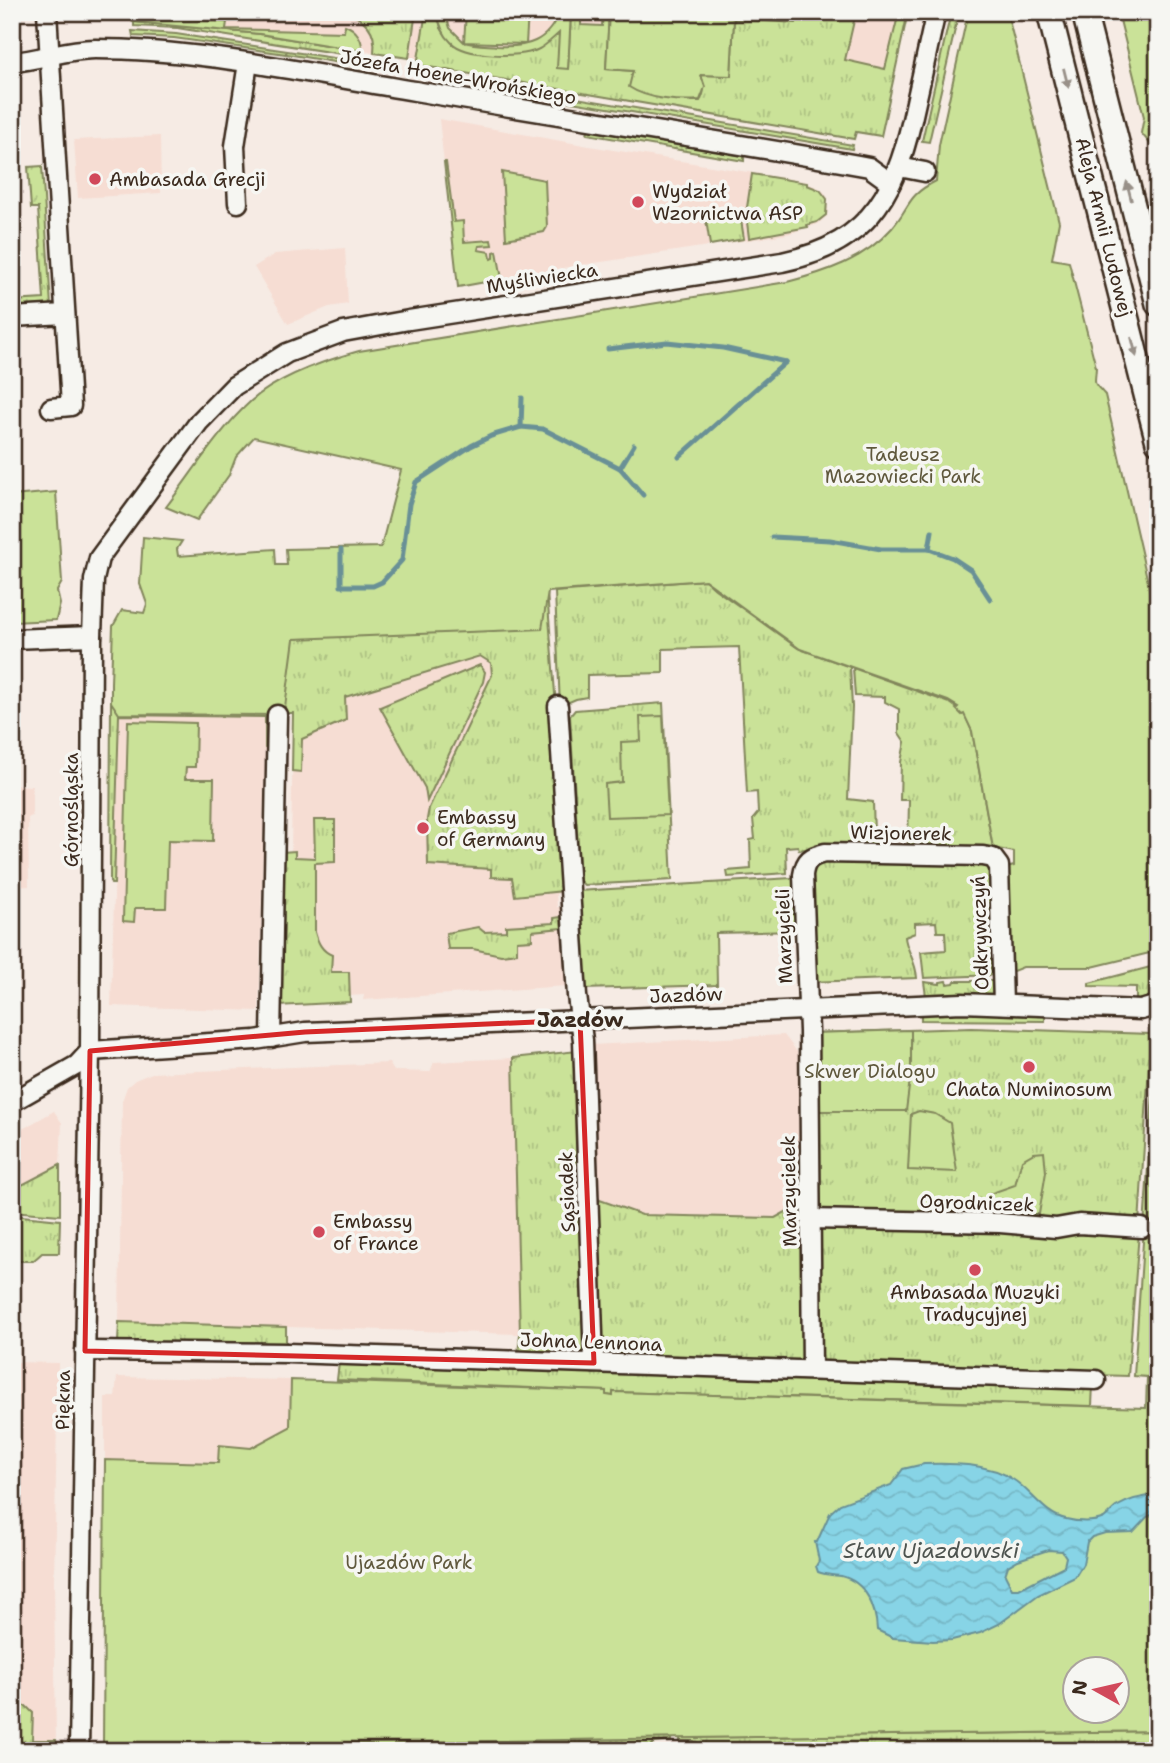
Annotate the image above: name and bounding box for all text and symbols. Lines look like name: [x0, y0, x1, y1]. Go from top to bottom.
street label: Józefa Hoene-Wrońskiego: [338, 44, 578, 110]
one-way arrow: [1061, 68, 1072, 90]
street label: Aleja Armii Ludowej: [1070, 135, 1138, 319]
place label: Ambasada Grecji: [109, 167, 266, 192]
marker: Ambasada Grecji: [87, 171, 103, 187]
place label: Wydział Wzornictwa ASP: [652, 179, 803, 226]
one-way arrow: [1123, 180, 1134, 202]
marker: Wydział Wzornictwa ASP: [630, 194, 646, 210]
street label: Myśliwiecka: [485, 257, 600, 299]
one-way arrow: [1129, 336, 1140, 358]
park label: Tadeusz Mazowiecki Park: [825, 442, 981, 489]
street label: Górnośląska: [59, 752, 84, 867]
place label: Embassy of Germany: [437, 805, 545, 852]
marker: Embassy of Germany: [415, 820, 431, 836]
street label: Wizjonerek: [850, 820, 952, 846]
street label: Odkrywczyń: [966, 875, 994, 991]
street label: Marzycieli: [770, 888, 798, 984]
street label: Jazdów: [649, 981, 723, 1009]
district label: Jazdów: [537, 1006, 623, 1034]
park label: Skwer Dialogu: [804, 1059, 936, 1084]
marker: Chata Numinosum: [1021, 1059, 1037, 1075]
place label: Chata Numinosum: [946, 1077, 1112, 1102]
street label: Marzycielek: [776, 1135, 802, 1247]
street label: Sąsiadek: [553, 1151, 581, 1233]
street label: Ogrodniczek: [919, 1189, 1035, 1218]
place label: Embassy of France: [333, 1209, 419, 1256]
marker: Embassy of France: [311, 1224, 327, 1240]
marker: Ambasada Muzyki Tradycyjnej: [967, 1262, 983, 1278]
place label: Ambasada Muzyki Tradycyjnej: [890, 1280, 1060, 1327]
street label: Johna Lennona: [519, 1327, 663, 1357]
street label: Piękna: [50, 1369, 76, 1430]
water label: Staw Ujazdowski: [843, 1537, 1020, 1565]
park label: Ujazdów Park: [345, 1550, 473, 1575]
north arrow: [1062, 1654, 1132, 1724]
text: N: [1066, 1679, 1093, 1697]

